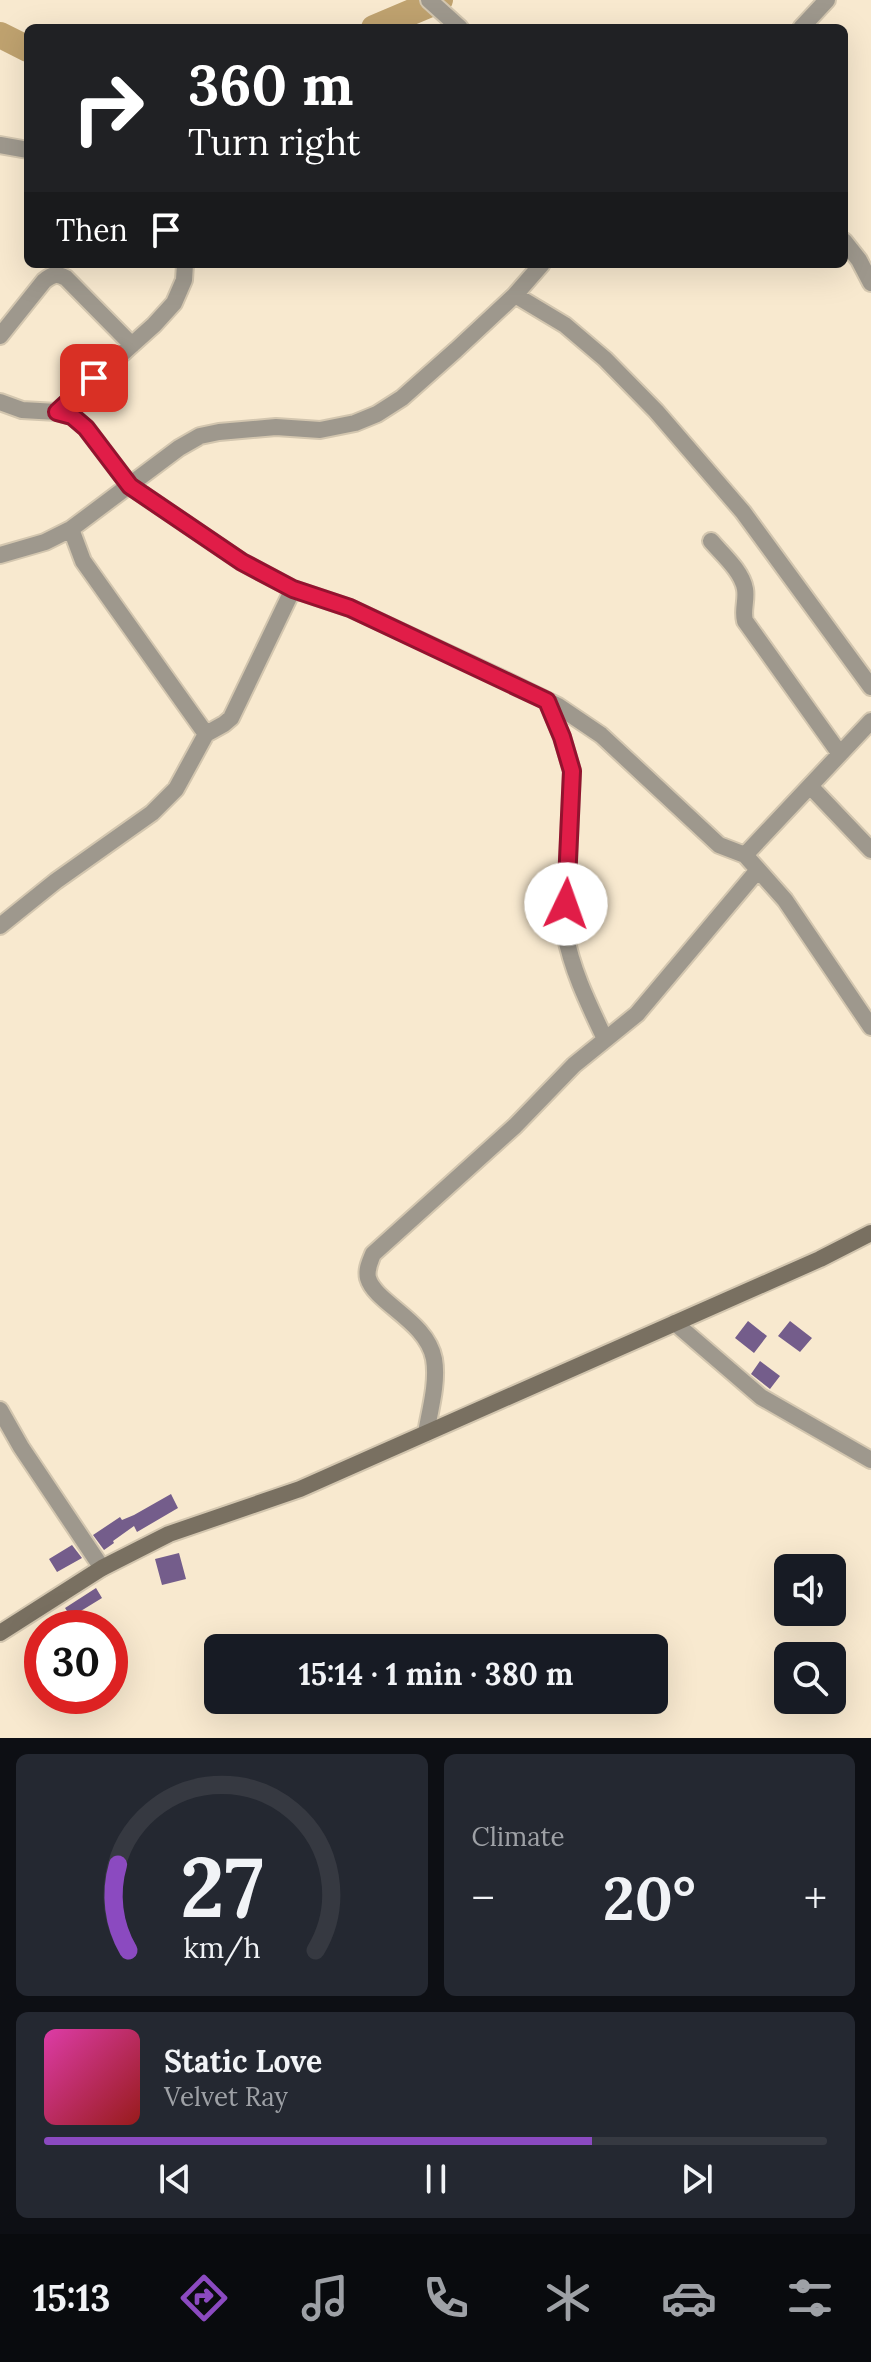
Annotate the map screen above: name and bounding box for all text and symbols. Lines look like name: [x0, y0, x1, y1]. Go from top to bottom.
text: 360 m: [188, 49, 353, 120]
icon: right: [56, 56, 160, 160]
text: Turn right: [188, 119, 361, 165]
icon: arrive: [144, 208, 188, 252]
text: Then: [56, 211, 128, 249]
pin: [60, 344, 128, 412]
icon: arrive: [72, 356, 116, 400]
position arrow: [524, 862, 608, 946]
map controls: [774, 1554, 846, 1714]
button: sound: [774, 1554, 846, 1626]
speed limit sign: 30: [24, 1610, 128, 1714]
button: search: [774, 1642, 846, 1714]
text: 15:14 · 1 min · 380 m: [299, 1655, 573, 1693]
text: Climate: [472, 1820, 565, 1853]
text: 27: [180, 1833, 263, 1940]
text: 20°: [603, 1860, 696, 1936]
text: −: [472, 1870, 495, 1926]
text: +: [804, 1870, 827, 1926]
text: km/h: [183, 1929, 260, 1966]
text: Static Love: [164, 2042, 322, 2080]
text: Velvet Ray: [164, 2080, 288, 2113]
icon: previous: [153, 2157, 197, 2201]
icon: pause: [414, 2157, 458, 2201]
icon: next: [675, 2157, 719, 2201]
icon: directions: [176, 2270, 232, 2326]
icon: music: [297, 2270, 353, 2326]
icon: phone: [418, 2270, 474, 2326]
icon: climate: [540, 2270, 596, 2326]
icon: car: [661, 2270, 717, 2326]
icon: filters: [782, 2270, 838, 2326]
text: 15:13: [33, 2275, 110, 2321]

